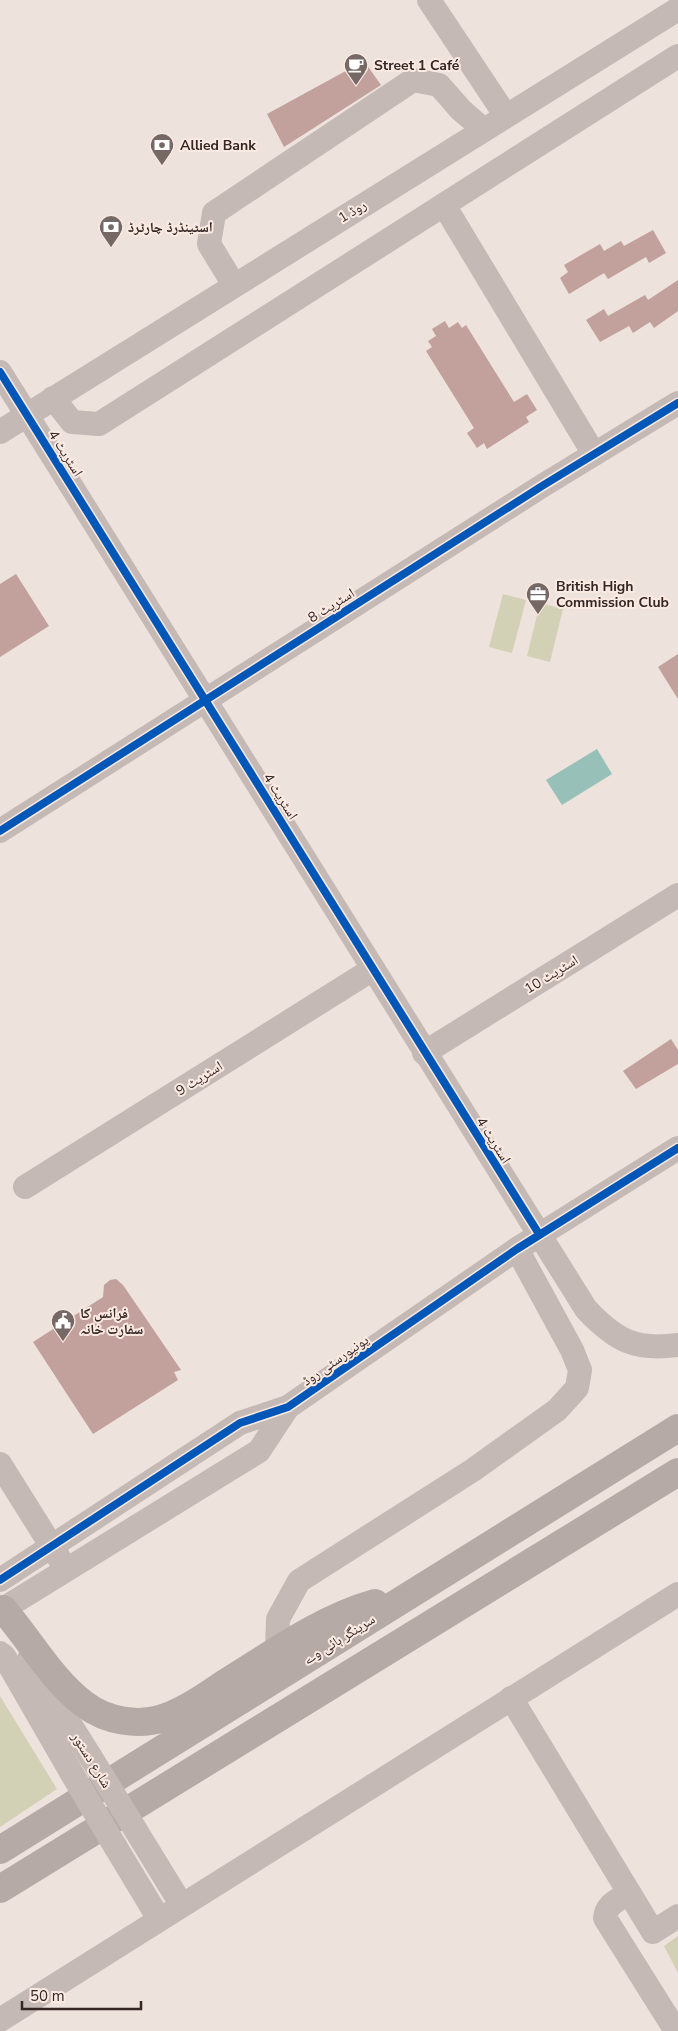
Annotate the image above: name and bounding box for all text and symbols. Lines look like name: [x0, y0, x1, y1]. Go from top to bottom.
cafe icon: Street 1 Café: [343, 52, 369, 86]
place label: Street 1 Café: [374, 56, 460, 75]
bank icon: Allied Bank: [149, 132, 175, 166]
place label: Allied Bank: [180, 136, 256, 155]
street label: روڈ 1: [335, 195, 370, 227]
bank icon: اسٹینڈرڈ چارٹرڈ: [98, 214, 124, 248]
place label: اسٹینڈرڈ چارٹرڈ: [128, 218, 213, 237]
street label: اسٹریٹ 4: [44, 426, 87, 480]
place label: British High Commission Club: [556, 577, 669, 612]
office icon: British High Commission Club: [525, 581, 551, 615]
street label: اسٹریٹ 8: [304, 584, 358, 627]
street label: اسٹریٹ 4: [259, 769, 302, 823]
street label: اسٹریٹ 10: [521, 950, 582, 998]
street label: اسٹریٹ 9: [172, 1057, 226, 1100]
street label: اسٹریٹ 4: [472, 1113, 515, 1167]
place label: فرانس کا سفارت خانہ: [80, 1304, 144, 1339]
public building icon: فرانس کا سفارت خانہ: [50, 1308, 76, 1342]
street label: یونیورسٹی روڈ: [298, 1330, 373, 1390]
street label: سرینگر ہائی وے: [300, 1610, 379, 1669]
street label: شارع دستور: [67, 1728, 116, 1792]
scale bar: [22, 1978, 141, 2010]
text: 50 m: [30, 1986, 65, 2006]

